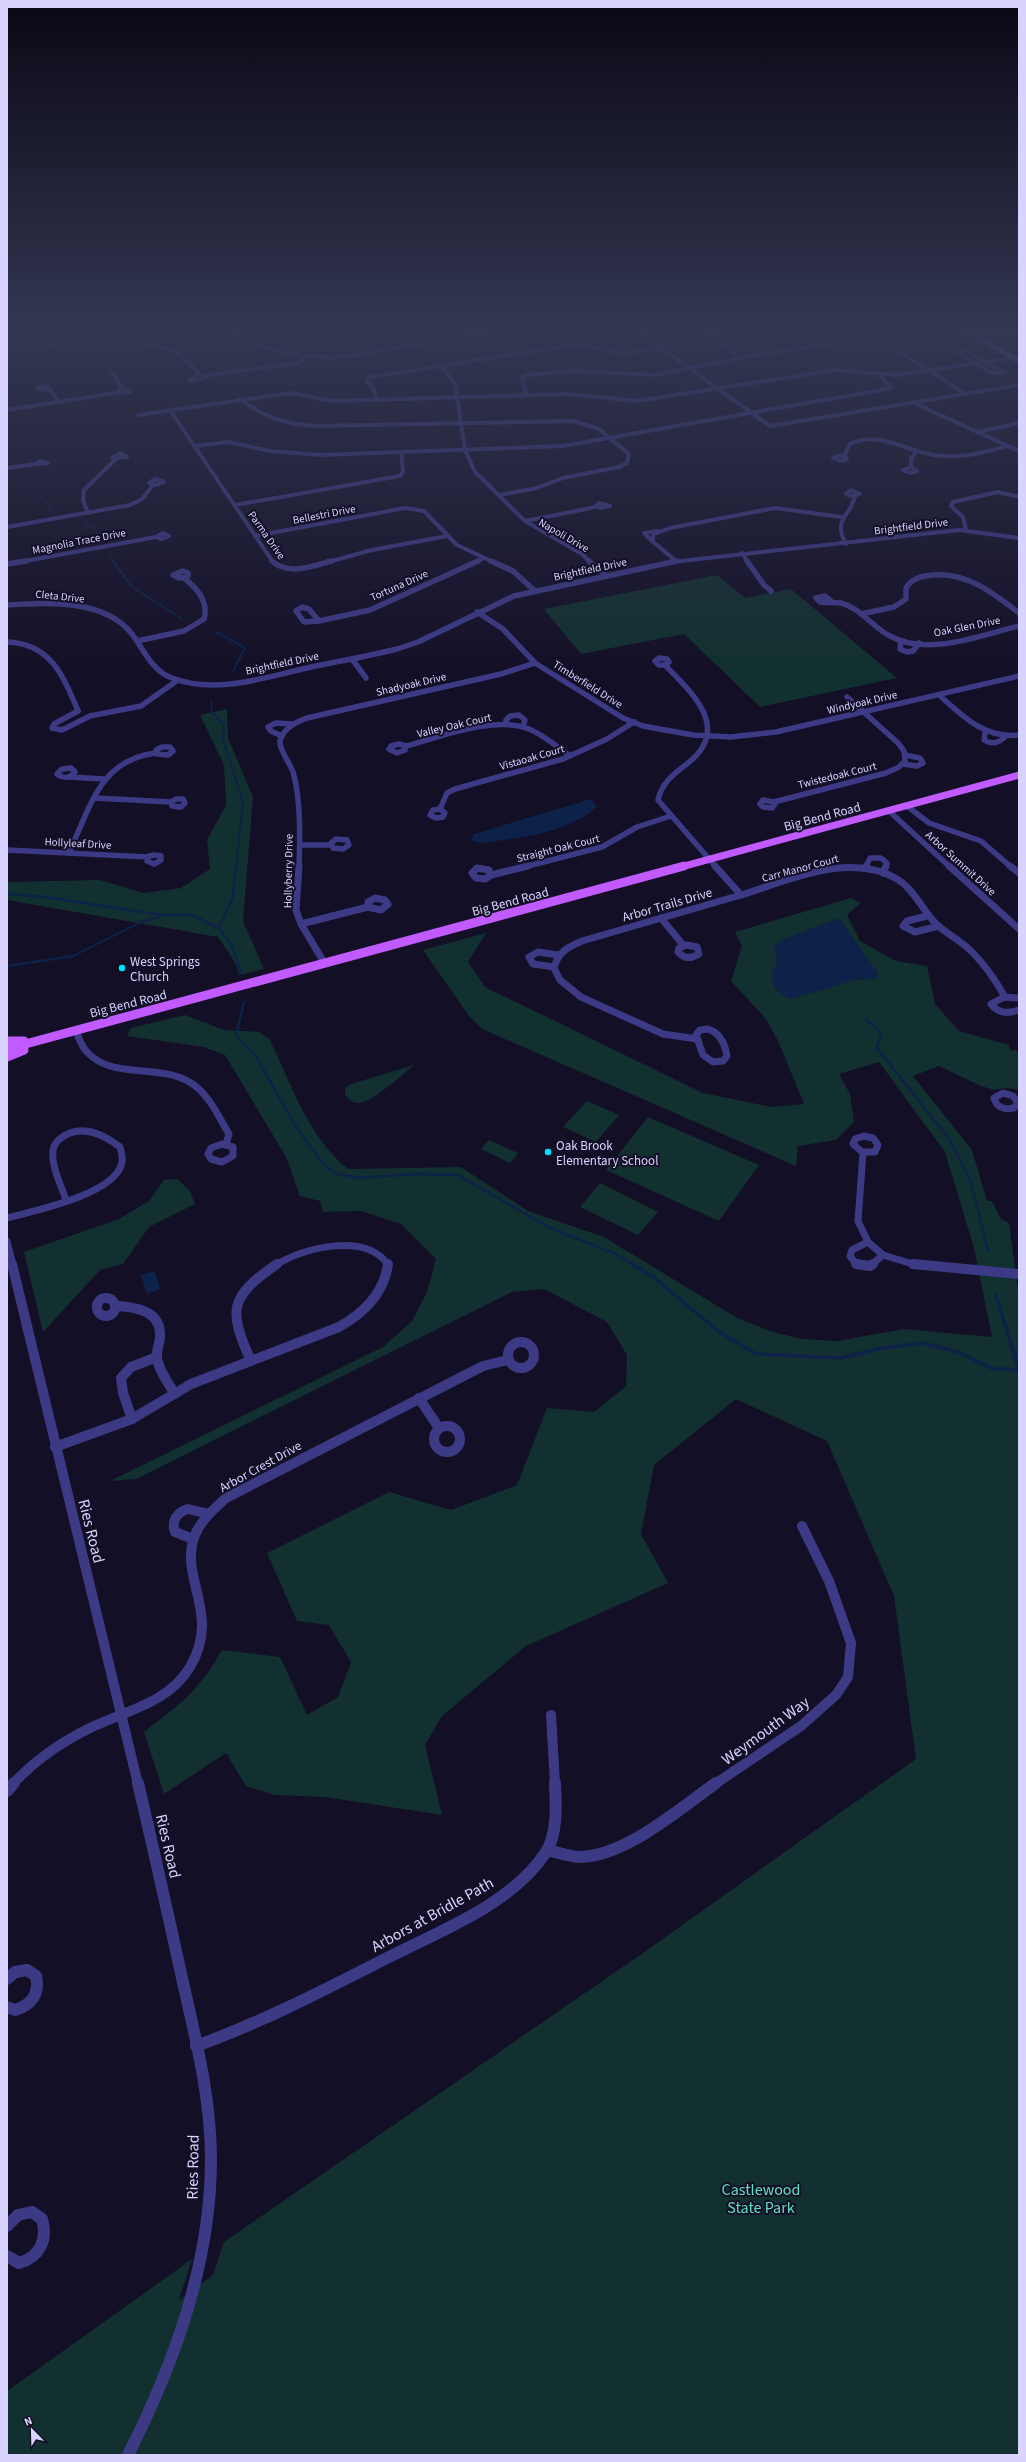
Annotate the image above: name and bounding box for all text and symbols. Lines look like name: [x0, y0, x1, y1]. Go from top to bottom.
street label: Bellestri Drive: [291, 501, 357, 528]
street label: Parma Drive: [244, 508, 289, 563]
street label: Brightfield Drive: [873, 514, 949, 538]
street label: Napoli Drive: [536, 515, 592, 556]
street label: Magnolia Trace Drive: [31, 525, 128, 558]
street label: Brightfield Drive: [552, 554, 629, 585]
street label: Tortuna Drive: [368, 566, 431, 605]
street label: Cleta Drive: [35, 586, 86, 607]
street label: Oak Glen Drive: [932, 613, 1002, 640]
street label: Brightfield Drive: [244, 648, 321, 679]
street label: Timberfield Drive: [550, 657, 626, 712]
street label: Shadyoak Drive: [375, 669, 448, 700]
street label: Windyoak Drive: [826, 687, 899, 718]
street label: Valley Oak Court: [416, 710, 493, 741]
street label: Vistaoak Court: [498, 741, 566, 774]
street label: Twistedoak Court: [796, 758, 878, 792]
street label: Big Bend Road: [782, 798, 863, 836]
street label: Arbor Summit Drive: [922, 828, 1000, 900]
street label: Straight Oak Court: [515, 831, 601, 866]
street label: Hollyberry Drive: [280, 833, 297, 908]
street label: Hollyleaf Drive: [44, 834, 112, 853]
street label: Carr Manor Court: [760, 851, 840, 886]
street label: Big Bend Road: [470, 883, 551, 921]
street label: Arbor Trails Drive: [620, 884, 714, 926]
place label: West Springs Church: [130, 953, 200, 986]
marker: West Springs Church: [117, 963, 127, 973]
street label: Big Bend Road: [88, 986, 169, 1022]
place label: Oak Brook Elementary School: [556, 1137, 658, 1170]
marker: Oak Brook Elementary School: [543, 1147, 553, 1157]
street label: Arbor Crest Drive: [216, 1437, 305, 1497]
street label: Ries Road: [72, 1497, 110, 1566]
street label: Weymouth Way: [717, 1691, 814, 1770]
street label: Ries Road: [150, 1812, 186, 1880]
street label: Arbors at Bridle Path: [367, 1872, 498, 1958]
street label: Ries Road: [181, 2134, 205, 2200]
park label: Castlewood State Park: [722, 2179, 800, 2219]
north arrow: [12, 2410, 52, 2450]
text: N: [22, 2413, 35, 2430]

